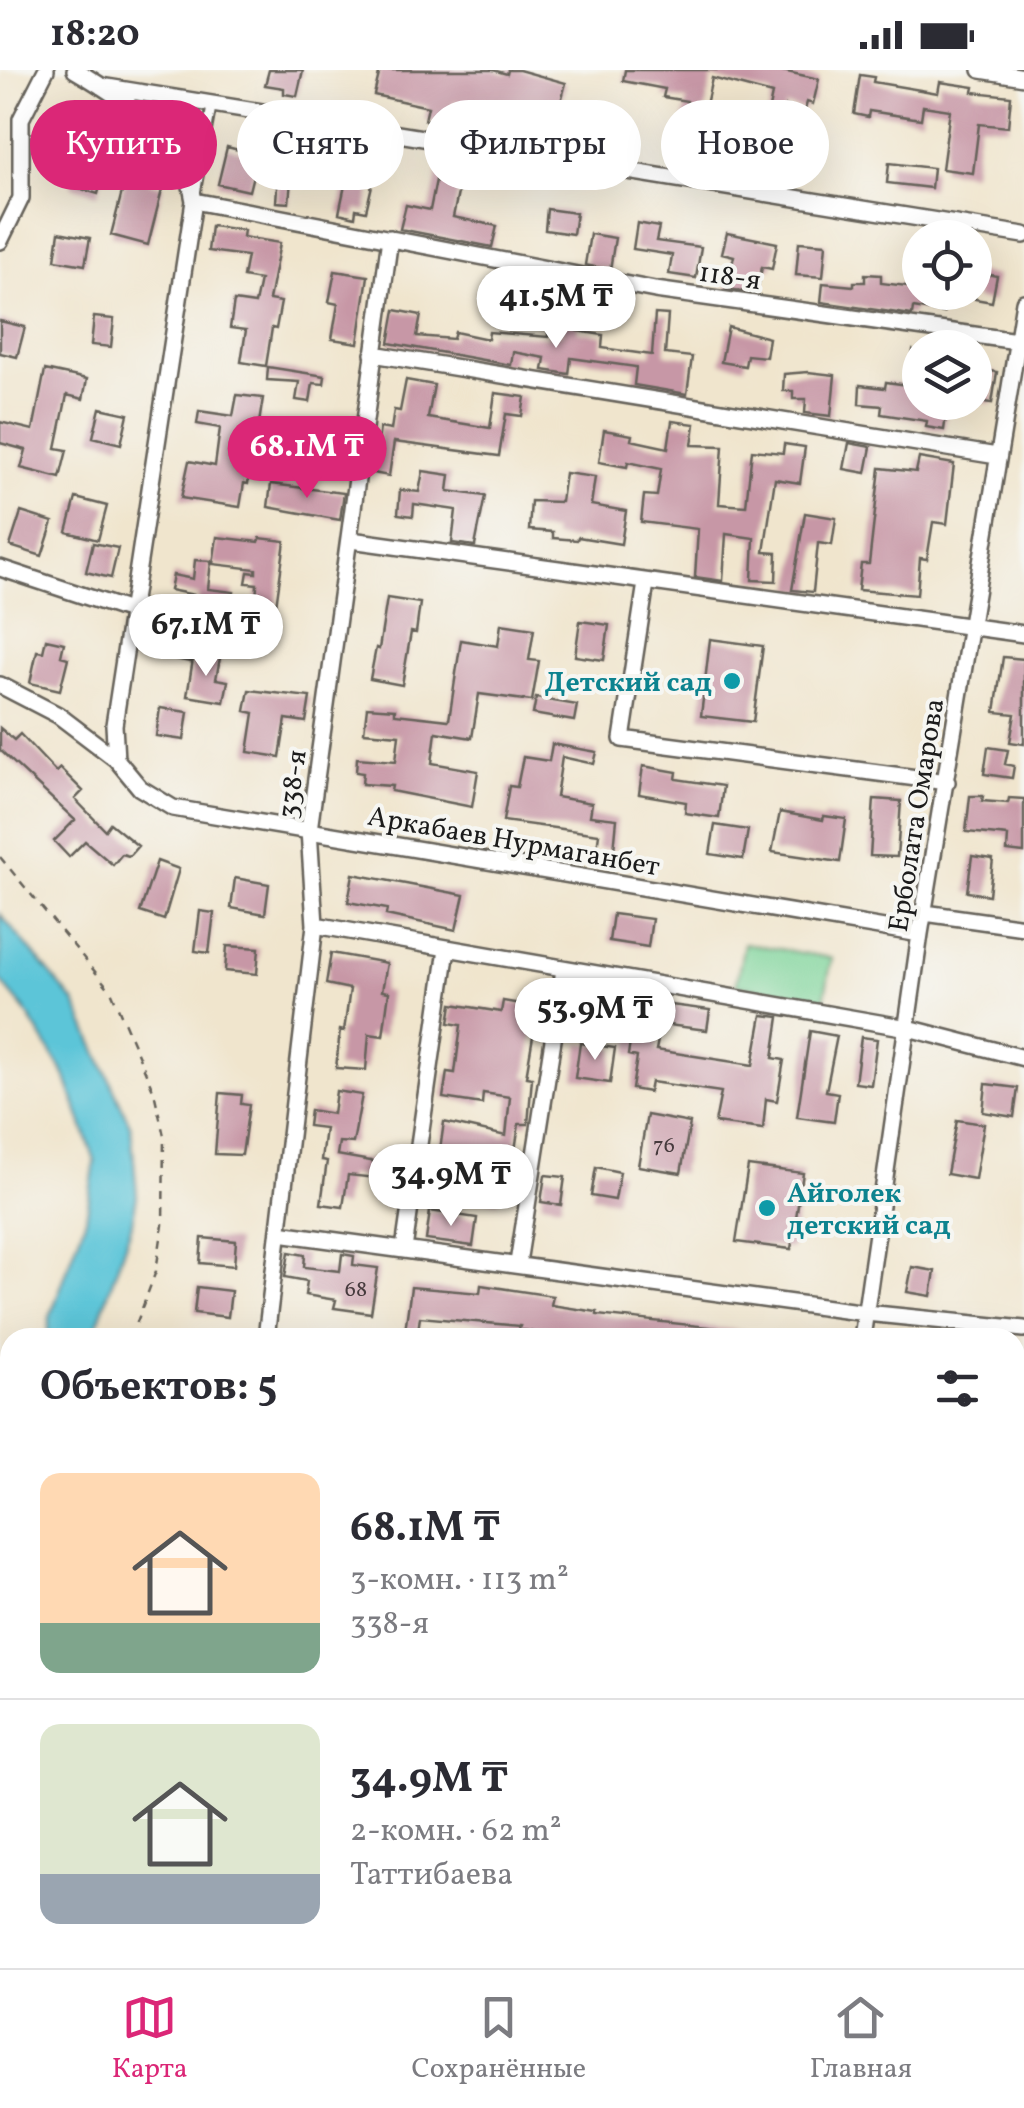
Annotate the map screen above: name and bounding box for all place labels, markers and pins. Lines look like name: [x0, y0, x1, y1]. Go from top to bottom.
pin: 41.5M ₸: [464, 266, 648, 351]
pin: 68.1M ₸: [215, 416, 399, 501]
pin: 67.1M ₸: [114, 594, 298, 679]
place label: Детский сад: [544, 664, 712, 703]
marker: Детский сад: [721, 670, 743, 692]
pin: 53.9M ₸: [503, 978, 687, 1063]
pin: 34.9M ₸: [359, 1144, 543, 1229]
place label: Айголек детский сад: [787, 1175, 951, 1246]
marker: Айголек детский сад: [756, 1197, 778, 1219]

